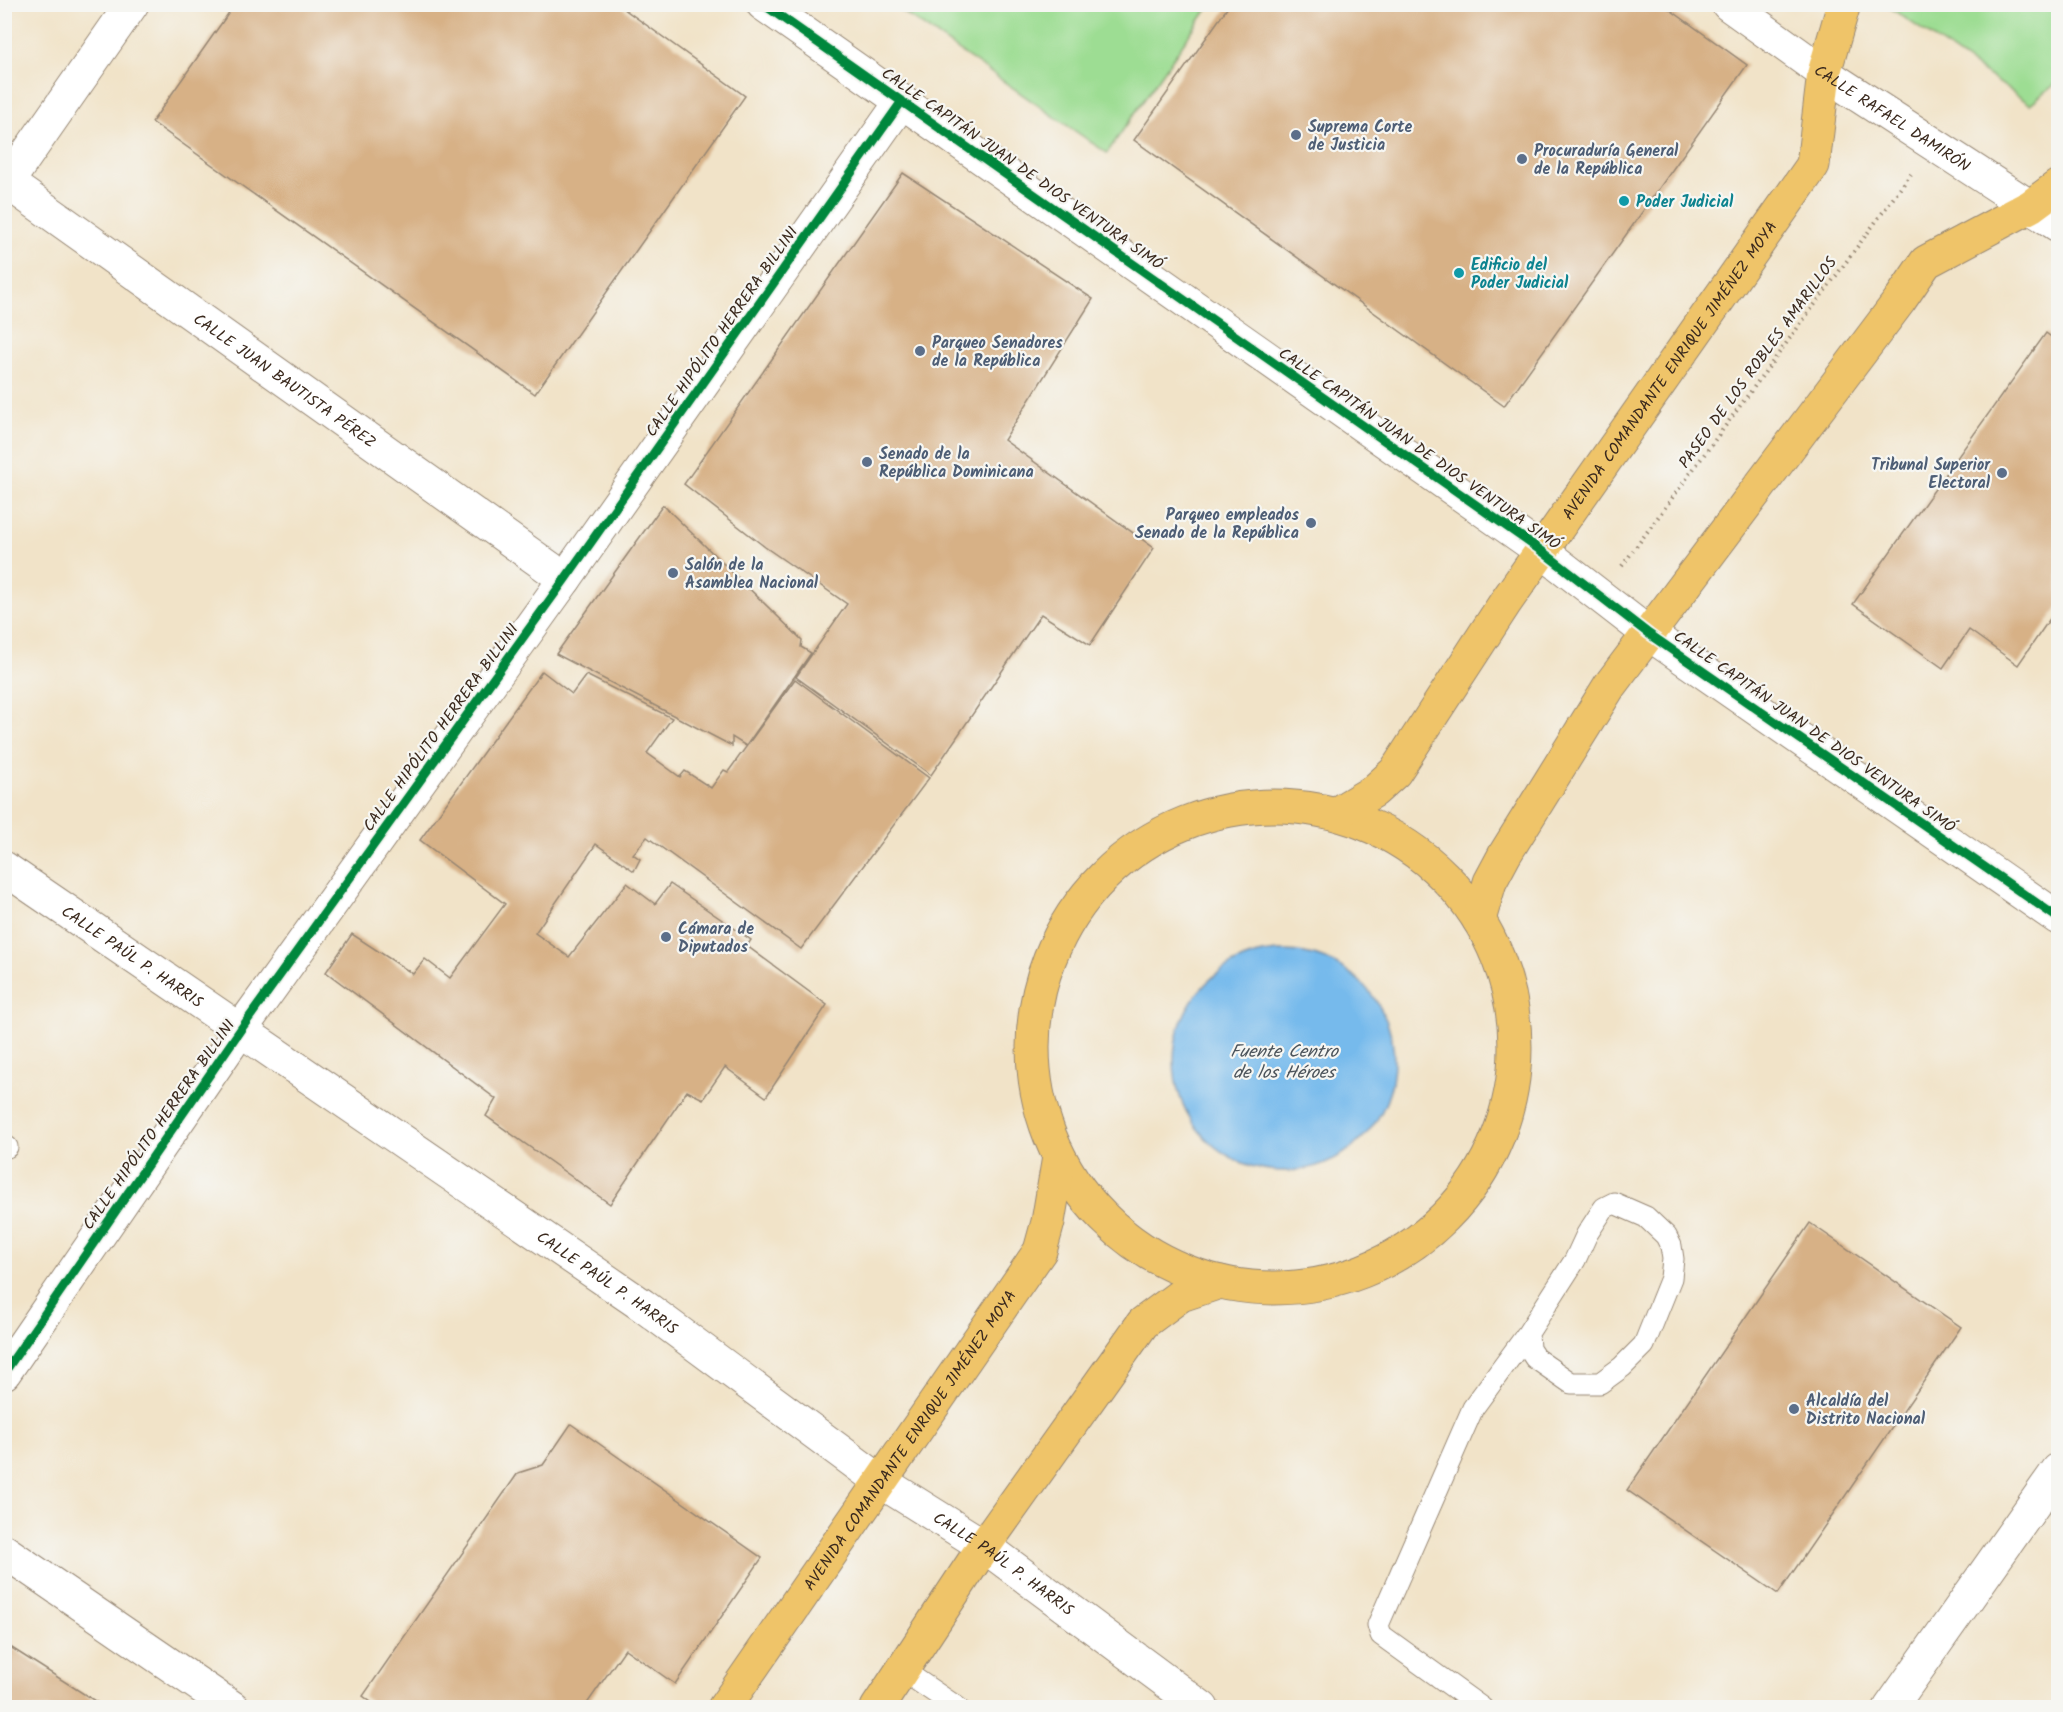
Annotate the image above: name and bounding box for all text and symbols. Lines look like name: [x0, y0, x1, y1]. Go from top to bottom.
street label: CALLE RAFAEL DAMIRÓN: [1808, 59, 1975, 179]
street label: CALLE CAPITÁN JUAN DE DIOS VENTURA SIMÓ: [876, 62, 1169, 277]
place label: Suprema Corte de Justicia: [1308, 115, 1412, 158]
marker: Suprema Corte de Justicia: [1289, 128, 1303, 142]
place label: Procuraduría General de la República: [1534, 139, 1679, 182]
marker: Procuraduría General de la República: [1515, 152, 1529, 166]
place label: Poder Judicial: [1636, 190, 1734, 215]
marker: Poder Judicial: [1617, 194, 1631, 208]
street label: AVENIDA COMANDANTE ENRIQUE JIMÉNEZ MOYA: [1556, 216, 1784, 525]
street label: CALLE HIPÓLITO HERRERA BILLINI: [640, 221, 805, 442]
street label: PASEO DE LOS ROBLES AMARILLOS: [1673, 251, 1844, 474]
place label: Edificio del Poder Judicial: [1471, 253, 1569, 296]
marker: Edificio del Poder Judicial: [1452, 266, 1466, 280]
street label: CALLE JUAN BAUTISTA PÉREZ: [188, 307, 381, 455]
place label: Parqueo Senadores de la República: [932, 331, 1063, 374]
street label: CALLE CAPITÁN JUAN DE DIOS VENTURA SIMÓ: [1273, 342, 1566, 557]
marker: Parqueo Senadores de la República: [913, 344, 927, 358]
place label: Senado de la República Dominicana: [879, 442, 1034, 485]
place label: Tribunal Superior Electoral: [1871, 453, 1991, 496]
marker: Senado de la República Dominicana: [860, 455, 874, 469]
marker: Tribunal Superior Electoral: [1995, 466, 2009, 480]
place label: Parqueo empleados Senado de la República: [1135, 503, 1300, 546]
marker: Parqueo empleados Senado de la República: [1304, 516, 1318, 530]
place label: Salón de la Asamblea Nacional: [685, 553, 819, 596]
marker: Salón de la Asamblea Nacional: [666, 566, 680, 580]
street label: CALLE HIPÓLITO HERRERA BILLINI: [357, 618, 525, 837]
street label: CALLE CAPITÁN JUAN DE DIOS VENTURA SIMÓ: [1668, 625, 1961, 840]
street label: CALLE PAÚL P. HARRIS: [56, 900, 208, 1015]
place label: Cámara de Diputados: [678, 917, 754, 960]
marker: Cámara de Diputados: [659, 930, 673, 944]
street label: CALLE HIPÓLITO HERRERA BILLINI: [77, 1014, 242, 1235]
water label: Fuente Centro de los Héroes: [1230, 1038, 1340, 1088]
street label: CALLE PAÚL P. HARRIS: [531, 1225, 683, 1342]
street label: AVENIDA COMANDANTE ENRIQUE JIMÉNEZ MOYA: [798, 1285, 1024, 1596]
place label: Alcaldía del Distrito Nacional: [1806, 1389, 1926, 1432]
marker: Alcaldía del Distrito Nacional: [1787, 1402, 1801, 1416]
street label: CALLE PAÚL P. HARRIS: [928, 1506, 1079, 1623]

